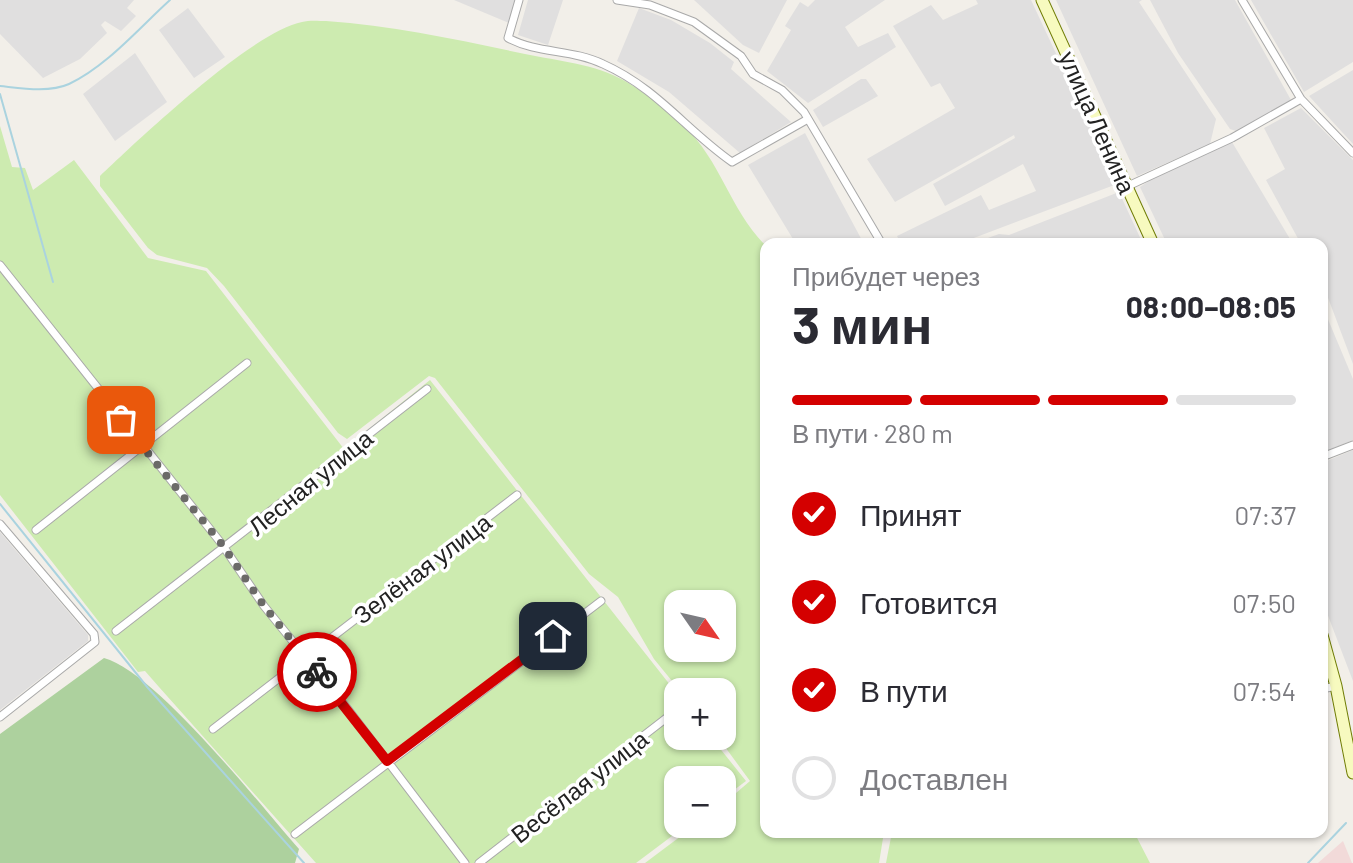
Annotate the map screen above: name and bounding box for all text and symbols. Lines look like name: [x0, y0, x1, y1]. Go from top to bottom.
street label: улица Ленина: [1054, 46, 1143, 198]
text: Прибудет через: [792, 260, 980, 291]
text: 08:00–08:05: [1126, 288, 1296, 324]
text: 3 мин: [792, 292, 932, 354]
pin: [87, 386, 155, 454]
icon: bag: [99, 398, 143, 442]
text: В пути · 280 m: [792, 417, 953, 448]
street label: Лесная улица: [242, 423, 378, 541]
icon: check: [792, 492, 836, 536]
text: Принят: [860, 496, 962, 532]
text: 07:37: [1235, 499, 1296, 530]
street label: Зелёная улица: [347, 506, 497, 629]
icon: check: [792, 580, 836, 624]
text: Готовится: [860, 584, 998, 620]
text: 07:50: [1232, 587, 1296, 618]
north arrow: [664, 590, 736, 662]
map controls: [664, 590, 736, 838]
pin: [519, 602, 587, 670]
icon: home: [531, 614, 575, 658]
courier: [277, 632, 357, 712]
icon: bike: [295, 650, 339, 694]
icon: check: [792, 668, 836, 712]
text: В пути: [860, 672, 948, 708]
text: 07:54: [1233, 675, 1296, 706]
button: +: [664, 678, 736, 750]
street label: Весёлая улица: [505, 723, 654, 848]
text: Доставлен: [860, 760, 1008, 796]
button: −: [664, 766, 736, 838]

